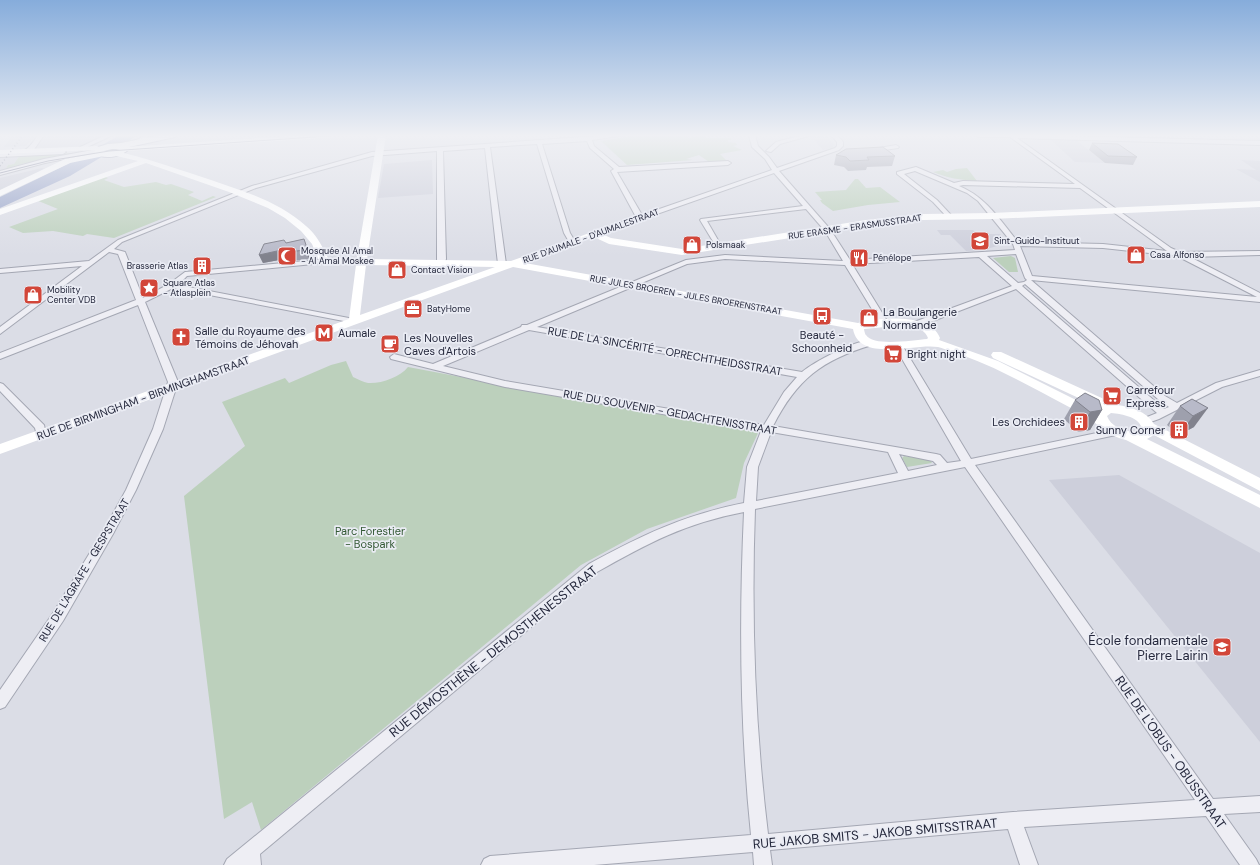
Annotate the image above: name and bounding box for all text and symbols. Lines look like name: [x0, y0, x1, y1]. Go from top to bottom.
street label: RUE D'AUMALE - D'AUMALESTRAAT: [521, 206, 661, 266]
street label: RUE ERASME - ERASMUSSTRAAT: [787, 212, 923, 242]
school or university icon: Sint-Guido-Instituut: [969, 230, 991, 252]
shop icon: Polsmaak: [681, 234, 703, 256]
place label: Sint-Guido-Instituut: [994, 235, 1080, 247]
place label: Polsmaak: [706, 239, 746, 251]
shop icon: Casa Alfonso: [1125, 244, 1147, 266]
mosque icon: Mosquée Al Amal - Al Amal Moskee: [276, 245, 298, 267]
place label: Mosquée Al Amal - Al Amal Moskee: [301, 245, 374, 267]
restaurant icon: Pénélope: [848, 247, 870, 269]
place label: Casa Alfonso: [1150, 249, 1204, 261]
place label: Pénélope: [873, 252, 911, 264]
building icon: Brasserie Atlas: [191, 255, 213, 277]
shop icon: Contact Vision: [386, 259, 408, 281]
place label: Brasserie Atlas: [127, 260, 188, 272]
place label: Contact Vision: [411, 264, 473, 276]
street label: RUE JULES BROEREN - JULES BROERENSTRAAT: [589, 272, 783, 318]
place icon: Square Atlas - Atlasplein: [138, 277, 160, 299]
place label: Square Atlas - Atlasplein: [163, 277, 216, 299]
shop icon: Mobility Center VDB: [22, 284, 44, 306]
place label: Mobility Center VDB: [47, 284, 96, 306]
office icon: BatyHome: [402, 298, 424, 320]
place label: BatyHome: [427, 303, 470, 315]
bus stop icon: Beauté - Schoonheid: [811, 305, 833, 327]
place label: La Boulangerie Normande: [883, 305, 957, 332]
shop icon: La Boulangerie Normande: [858, 307, 880, 329]
metro station icon: Aumale: [313, 322, 335, 344]
street label: RUE DE LA SINCÉRITÉ - OPRECHTHEIDSSTRAAT: [547, 323, 783, 379]
place label: Salle du Royaume des Témoins de Jéhovah: [195, 324, 306, 351]
church icon: Salle du Royaume des Témoins de Jéhovah: [170, 326, 192, 348]
place label: Aumale: [338, 326, 376, 340]
place label: Beauté - Schoonheid: [792, 328, 852, 355]
place label: Les Nouvelles Caves d'Artois: [404, 331, 476, 358]
cafe icon: Les Nouvelles Caves d'Artois: [379, 333, 401, 355]
supermarket icon: Bright night: [882, 343, 904, 365]
place label: Bright night: [907, 347, 966, 361]
street label: RUE DE BIRMINGHAM - BIRMINGHAMSTRAAT: [35, 353, 251, 443]
place label: Carrefour Express: [1126, 383, 1174, 410]
supermarket icon: Carrefour Express: [1101, 385, 1123, 407]
street label: RUE DU SOUVENIR - GEDACHTENISSTRAAT: [562, 386, 778, 438]
building icon: Les Orchidees: [1068, 411, 1090, 433]
place label: Les Orchidees: [992, 415, 1065, 429]
building icon: Sunny Corner: [1168, 419, 1190, 441]
place label: Sunny Corner: [1096, 423, 1165, 437]
street label: RUE DE L'AGRAFE - GESPSTRAAT: [36, 496, 132, 644]
park label: Parc Forestier - Bospark: [335, 524, 405, 551]
street label: RUE DÉMOSTHÈNE - DEMOSTHENESSTRAAT: [385, 561, 601, 741]
place label: École fondamentale Pierre Lairin: [1088, 631, 1208, 664]
school or university icon: École fondamentale Pierre Lairin: [1211, 636, 1233, 658]
street label: RUE DE L'OBUS - OBUSSTRAAT: [1111, 673, 1230, 832]
street label: RUE JAKOB SMITS - JAKOB SMITSSTRAAT: [752, 814, 998, 853]

